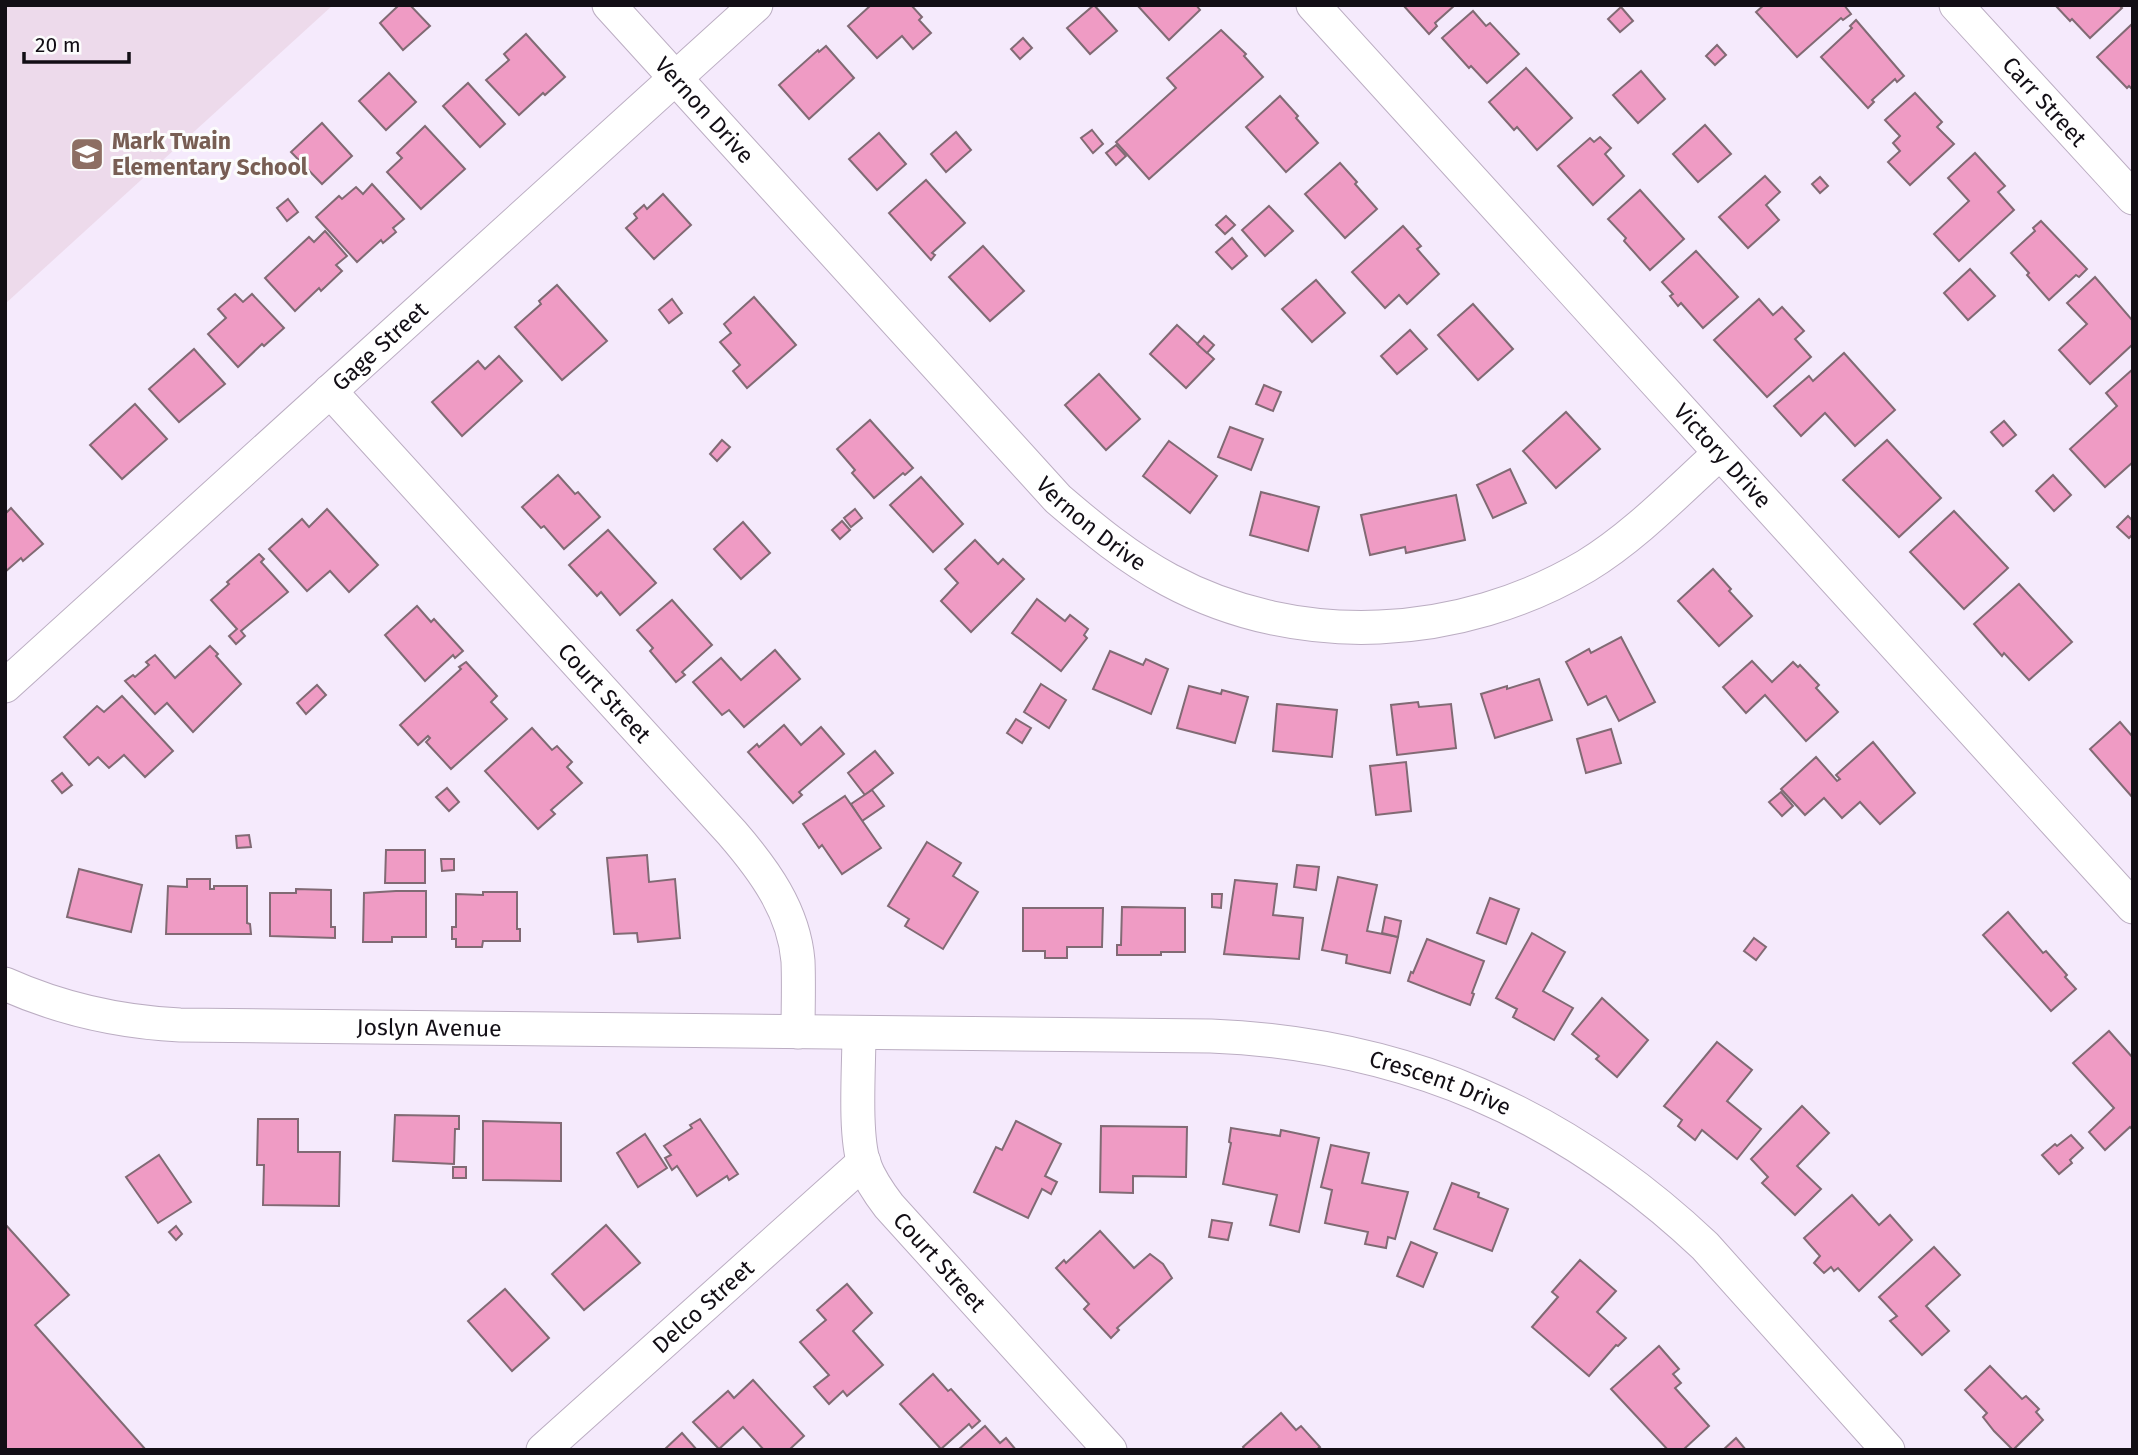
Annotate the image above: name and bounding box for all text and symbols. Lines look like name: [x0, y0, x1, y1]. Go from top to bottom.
scale bar: [24, 21, 130, 65]
text: 20 m: [35, 32, 81, 58]
street label: Vernon Drive: [649, 51, 760, 169]
street label: Carr Street: [1997, 51, 2093, 153]
place label: Mark Twain Elementary School: [112, 127, 308, 181]
school or university icon: Mark Twain Elementary School: [68, 135, 106, 173]
street label: Gage Street: [326, 295, 434, 397]
street label: Victory Drive: [1668, 397, 1777, 514]
street label: Vernon Drive: [1030, 471, 1152, 577]
street label: Court Street: [552, 637, 657, 749]
street label: Joslyn Avenue: [357, 1013, 502, 1042]
street label: Crescent Drive: [1366, 1044, 1516, 1121]
street label: Court Street: [887, 1206, 992, 1318]
street label: Delco Street: [647, 1253, 760, 1359]

